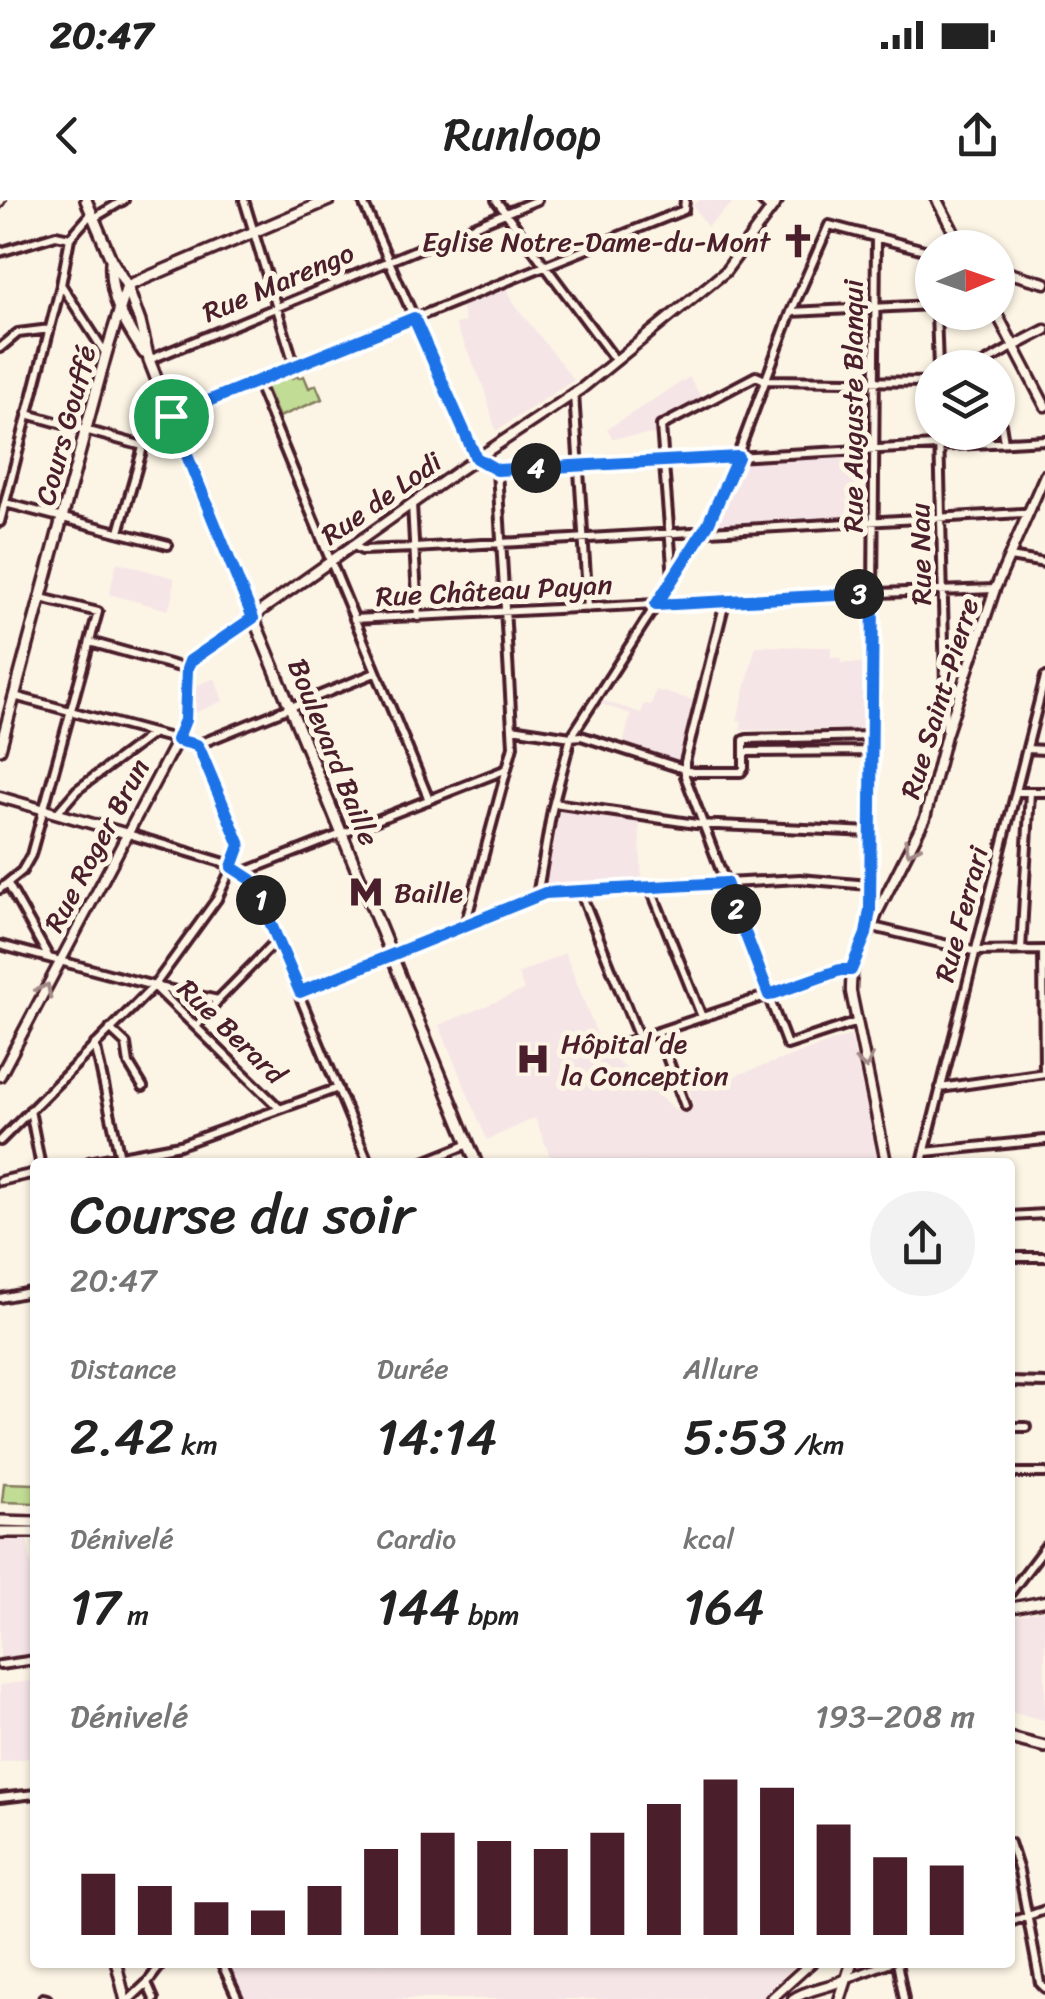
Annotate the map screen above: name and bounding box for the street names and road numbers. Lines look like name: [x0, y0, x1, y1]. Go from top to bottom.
street label: Rue Marengo: [195, 228, 362, 336]
street label: Rue Auguste Blanqui: [828, 278, 877, 533]
street label: Cours Gouffé: [21, 340, 110, 511]
street label: Rue de Lodi: [310, 438, 453, 558]
street label: Rue Nau: [895, 502, 946, 606]
street label: Rue Château Payan: [375, 560, 613, 621]
street label: Rue Saint-Pierre: [886, 592, 993, 805]
street label: Boulevard Baille: [274, 651, 393, 854]
street label: Rue Roger Brun: [30, 749, 163, 941]
street label: Rue Ferrari: [920, 840, 1003, 987]
street label: Rue Berard: [165, 966, 300, 1098]

